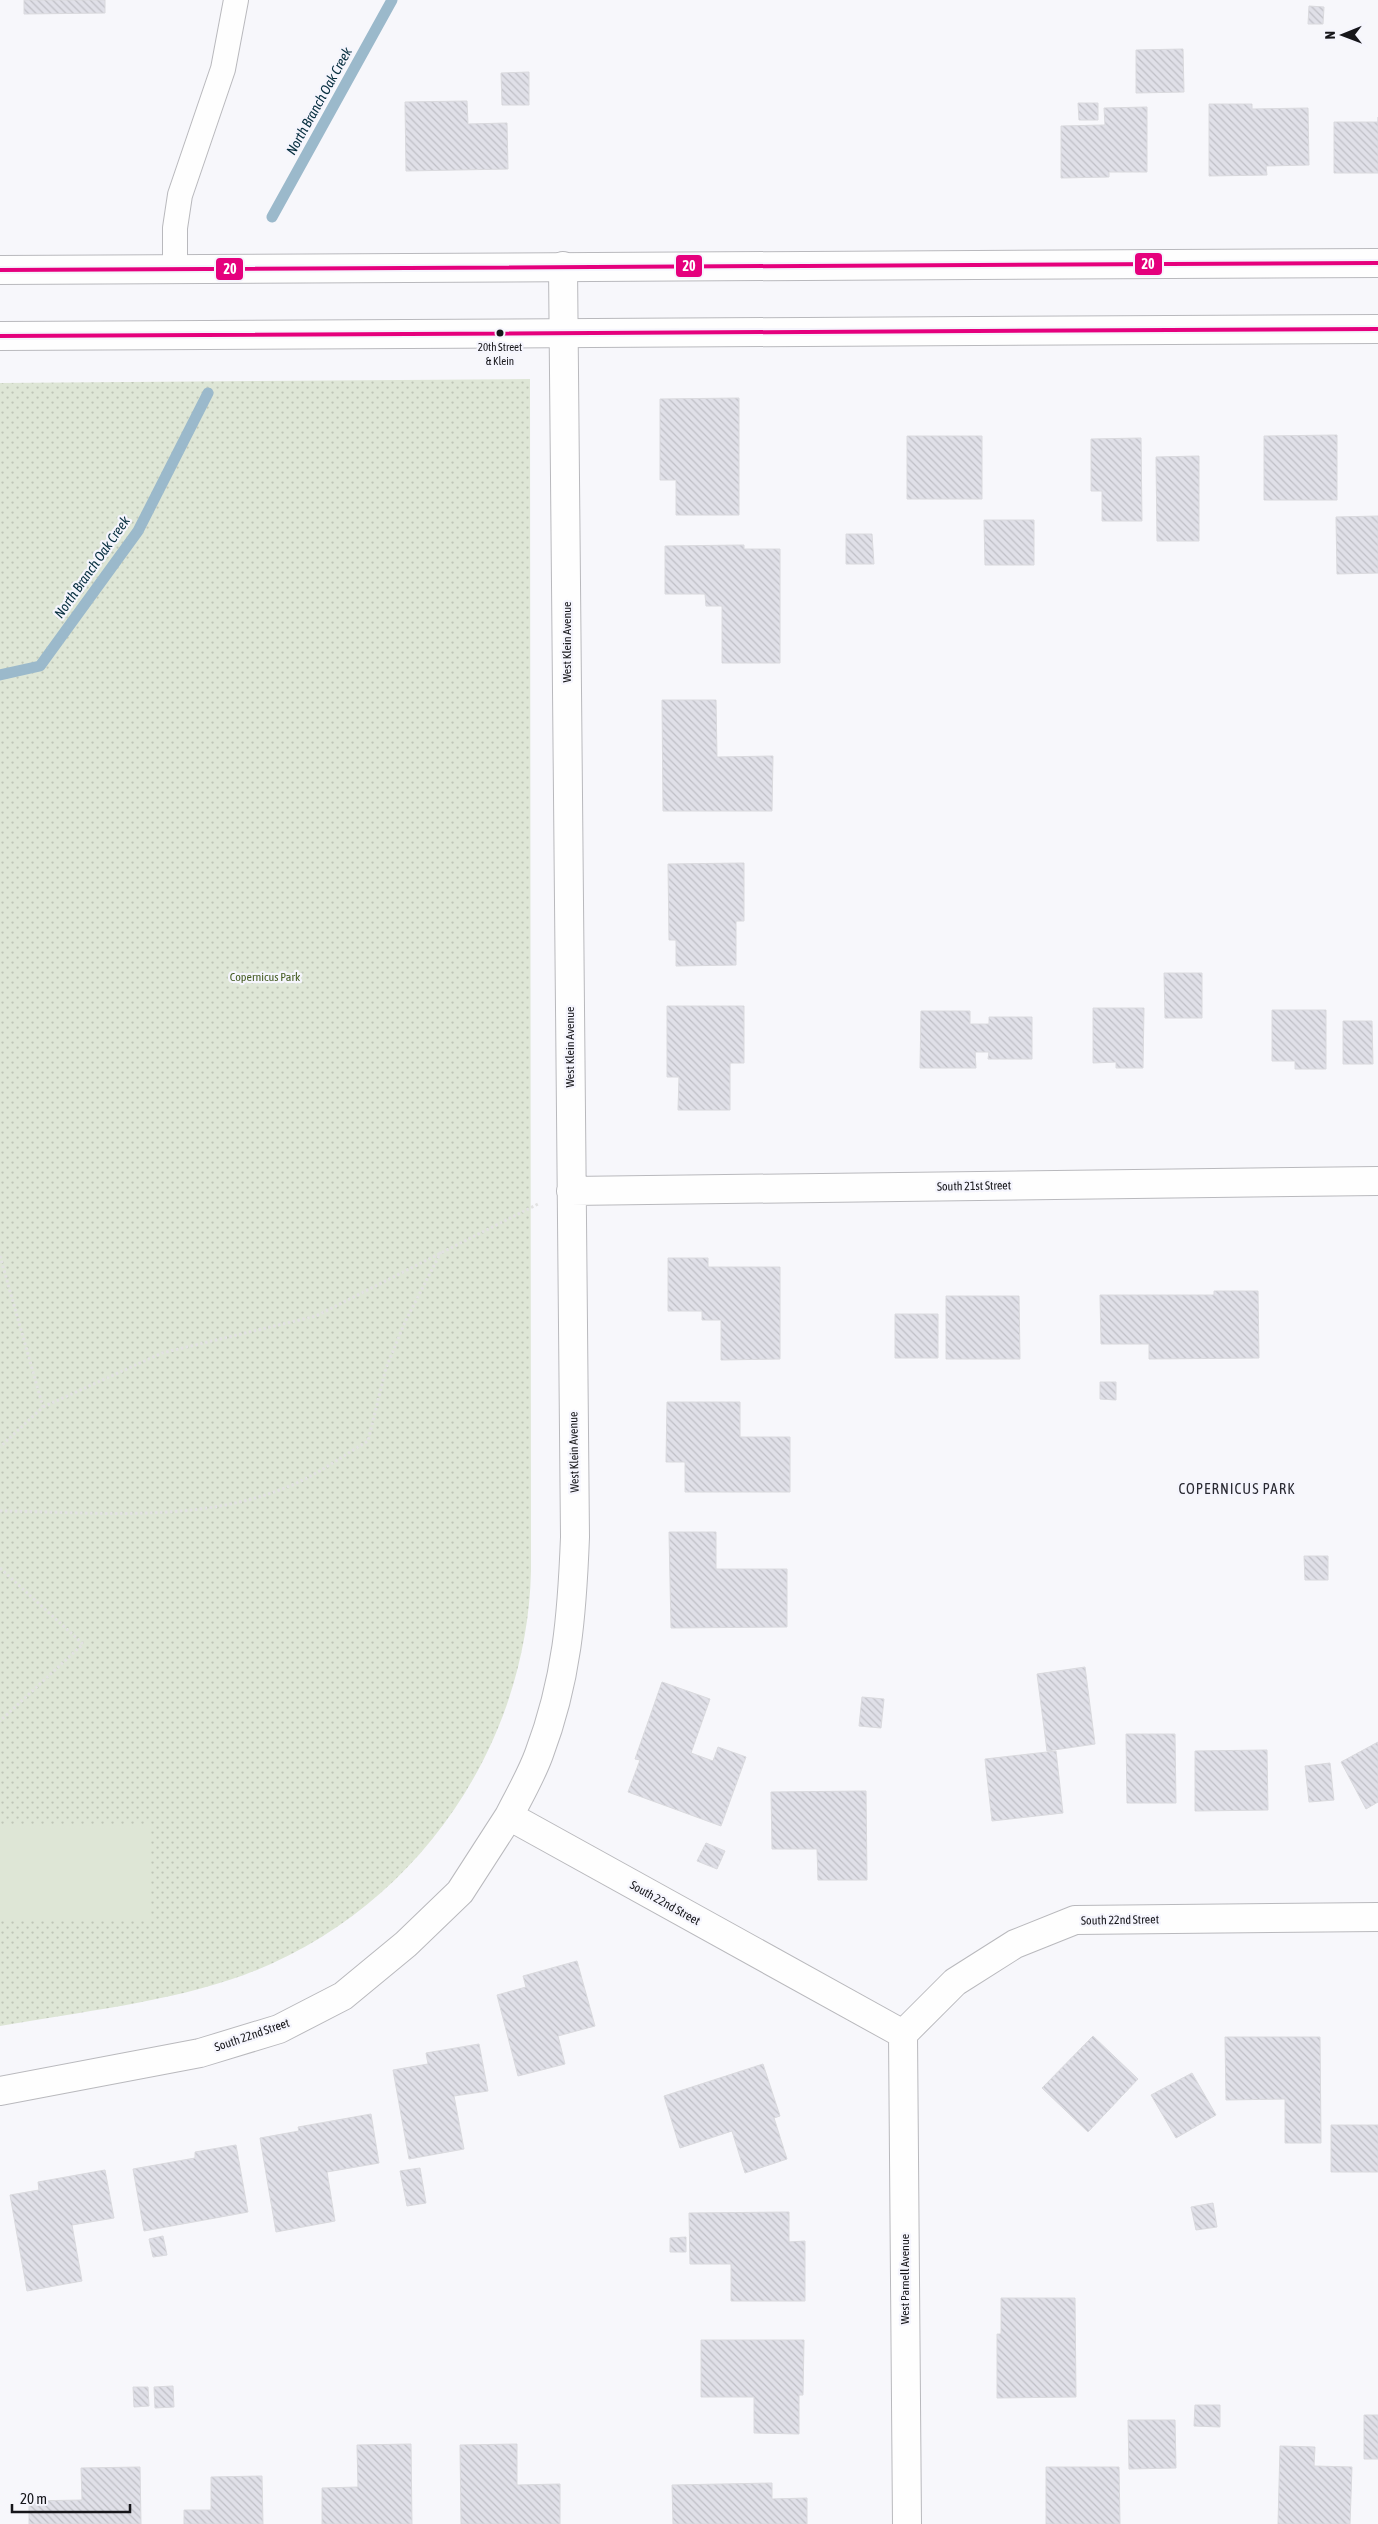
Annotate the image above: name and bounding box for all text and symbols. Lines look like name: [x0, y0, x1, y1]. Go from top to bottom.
north arrow: [1318, 10, 1368, 60]
text: N: [1322, 31, 1338, 39]
water label: North Branch Oak Creek: [283, 44, 356, 158]
line badge: 20: [1134, 252, 1163, 276]
line badge: 20: [675, 254, 703, 278]
text: 20: [1141, 256, 1155, 272]
line badge: 20: [215, 257, 244, 281]
text: 20: [682, 258, 696, 274]
text: 20: [223, 261, 237, 277]
marker: 20th Street & Klein: [495, 328, 505, 338]
place label: 20th Street & Klein: [478, 341, 522, 367]
water label: North Branch Oak Creek: [51, 512, 134, 621]
street label: West Klein Avenue: [560, 602, 574, 682]
park label: Copernicus Park: [230, 970, 301, 984]
street label: West Klein Avenue: [563, 1007, 577, 1087]
street label: South 21st Street: [937, 1178, 1012, 1194]
street label: West Klein Avenue: [566, 1411, 582, 1493]
district label: COPERNICUS PARK: [1178, 1480, 1296, 1497]
street label: South 22nd Street: [627, 1878, 703, 1928]
street label: South 22nd Street: [1081, 1912, 1160, 1928]
street label: South 22nd Street: [213, 2015, 292, 2054]
street label: West Parnell Avenue: [898, 2234, 912, 2324]
scale bar: [12, 2482, 130, 2514]
text: 20 m: [20, 2490, 47, 2507]

